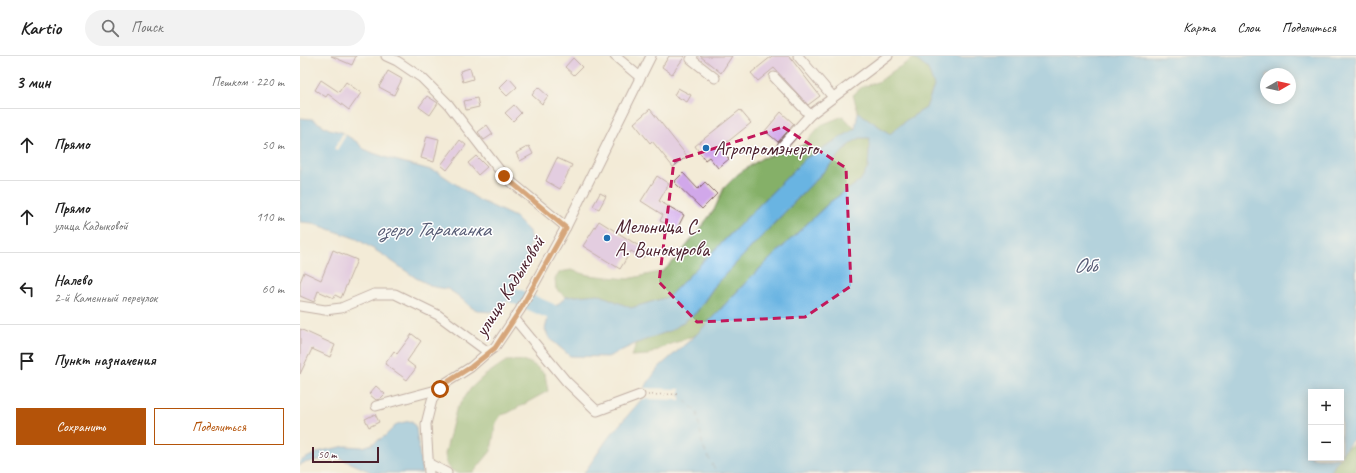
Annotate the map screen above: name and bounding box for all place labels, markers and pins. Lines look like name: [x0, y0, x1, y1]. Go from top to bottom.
place label: Агропромэнерго: [714, 136, 820, 161]
marker: Агропромэнерго: [701, 143, 711, 153]
place label: Мельница С. А. Винокурова: [615, 214, 711, 262]
marker: Мельница С. А. Винокурова: [602, 233, 612, 243]

